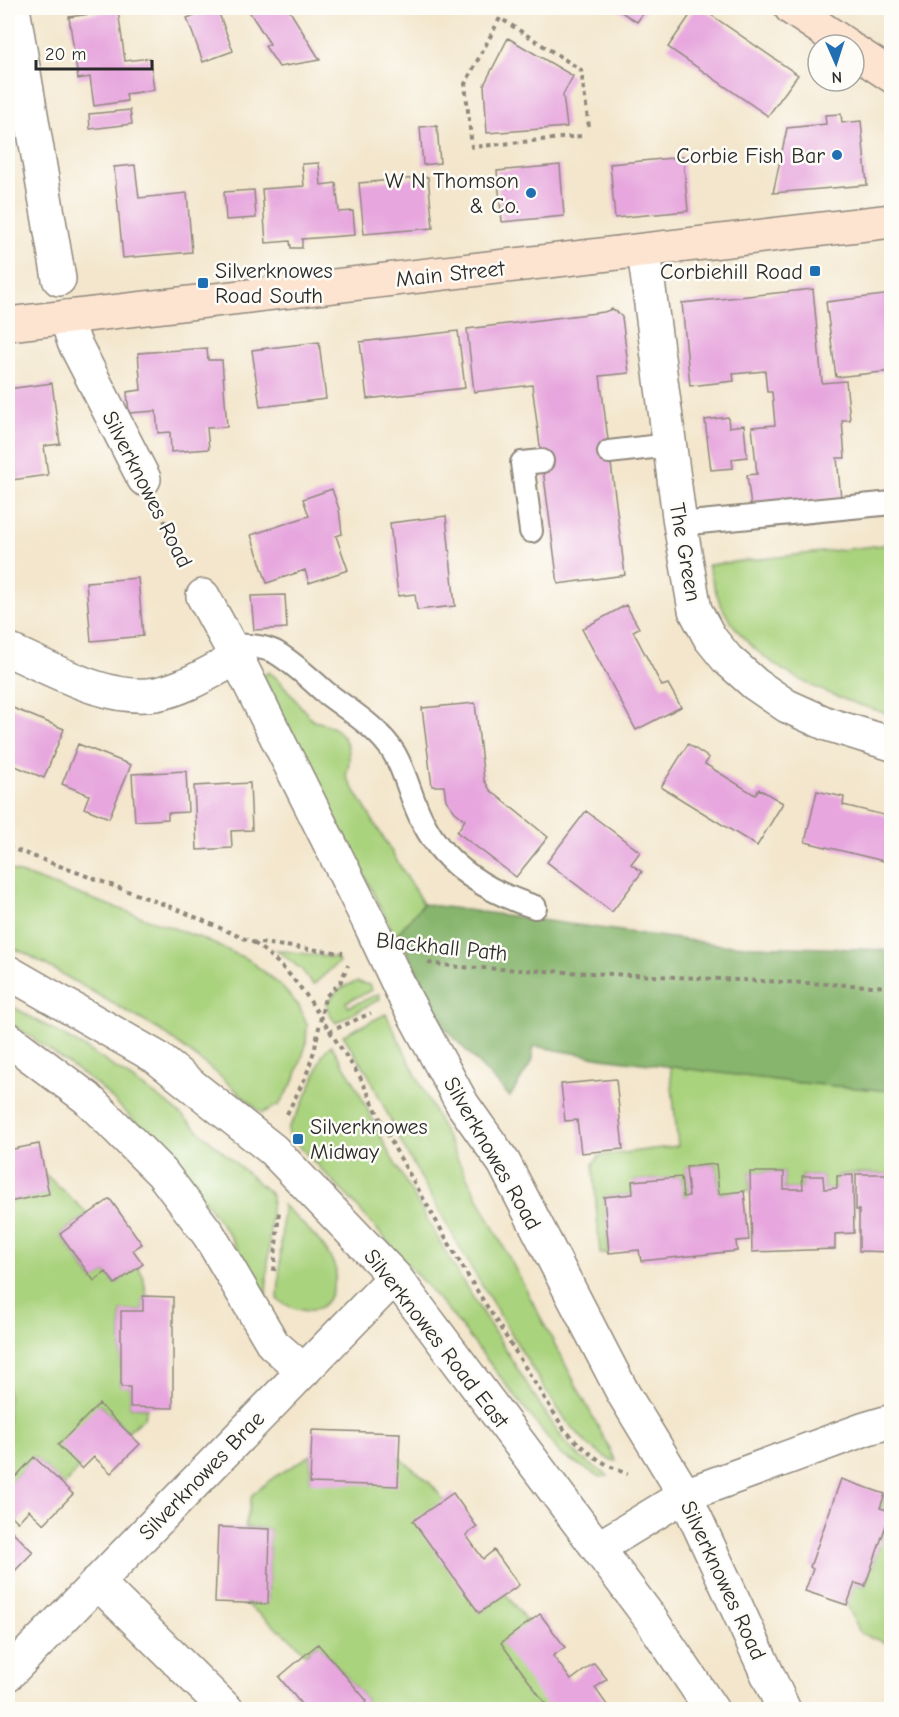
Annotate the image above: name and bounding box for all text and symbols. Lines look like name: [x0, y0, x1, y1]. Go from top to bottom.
scale bar: [36, 33, 152, 71]
north arrow: [806, 33, 866, 93]
text: 20 m: [45, 44, 86, 65]
text: N: [831, 68, 842, 86]
place label: Corbie Fish Bar: [676, 143, 825, 169]
marker: Corbie Fish Bar: [830, 148, 844, 162]
place label: W N Thomson & Co.: [385, 168, 519, 219]
marker: W N Thomson & Co.: [524, 186, 538, 200]
street label: Main Street: [394, 255, 507, 293]
place label: Silverknowes Road South: [215, 258, 333, 309]
place label: Corbiehill Road: [660, 259, 803, 285]
marker: Corbiehill Road: [808, 264, 822, 278]
marker: Silverknowes Road South: [196, 276, 210, 290]
street label: Silverknowes Road: [96, 407, 198, 572]
street label: The Green: [664, 501, 706, 604]
street label: Blackhall Path: [375, 927, 509, 967]
street label: Silverknowes Road: [438, 1072, 547, 1235]
place label: Silverknowes Midway: [310, 1114, 428, 1165]
marker: Silverknowes Midway: [291, 1132, 305, 1146]
street label: Silverknowes Road East: [358, 1244, 515, 1434]
street label: Silverknowes Brae: [134, 1406, 270, 1546]
street label: Silverknowes Road: [675, 1497, 771, 1664]

